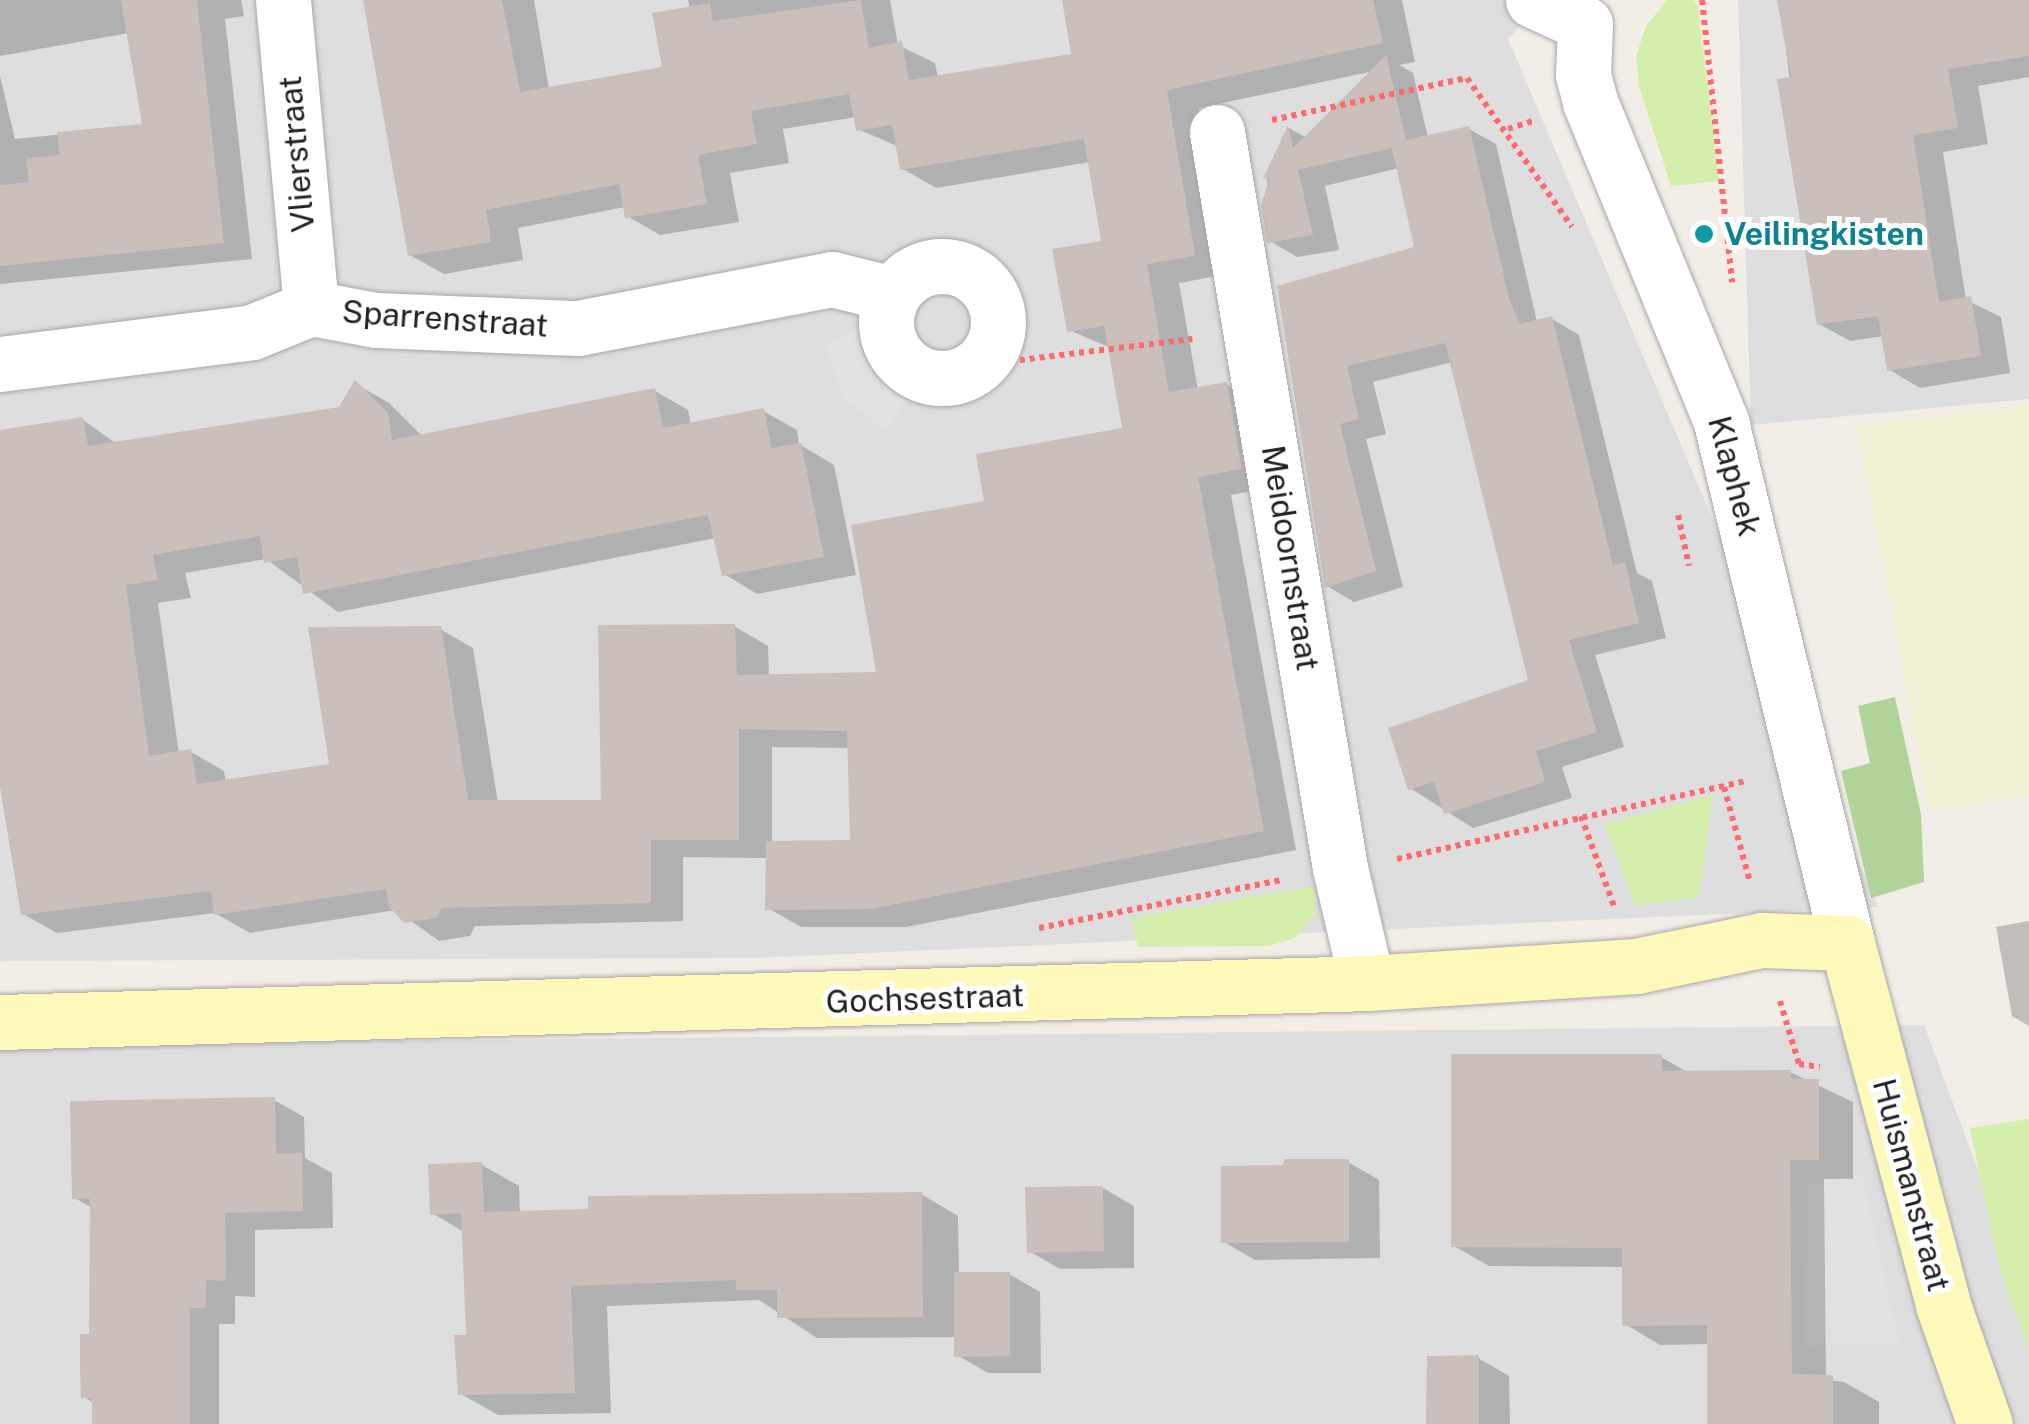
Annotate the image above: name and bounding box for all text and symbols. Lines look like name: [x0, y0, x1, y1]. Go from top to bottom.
street label: Vlierstraat: [271, 74, 323, 234]
place label: Veilingkisten: [1724, 215, 1924, 253]
marker: Veilingkisten: [1693, 223, 1715, 245]
street label: Sparrenstraat: [341, 293, 549, 345]
street label: Klaphek: [1700, 412, 1768, 540]
street label: Meidoornstraat: [1253, 443, 1327, 673]
street label: Gochsestraat: [825, 976, 1025, 1022]
street label: Huismanstraat: [1864, 1075, 1958, 1295]

